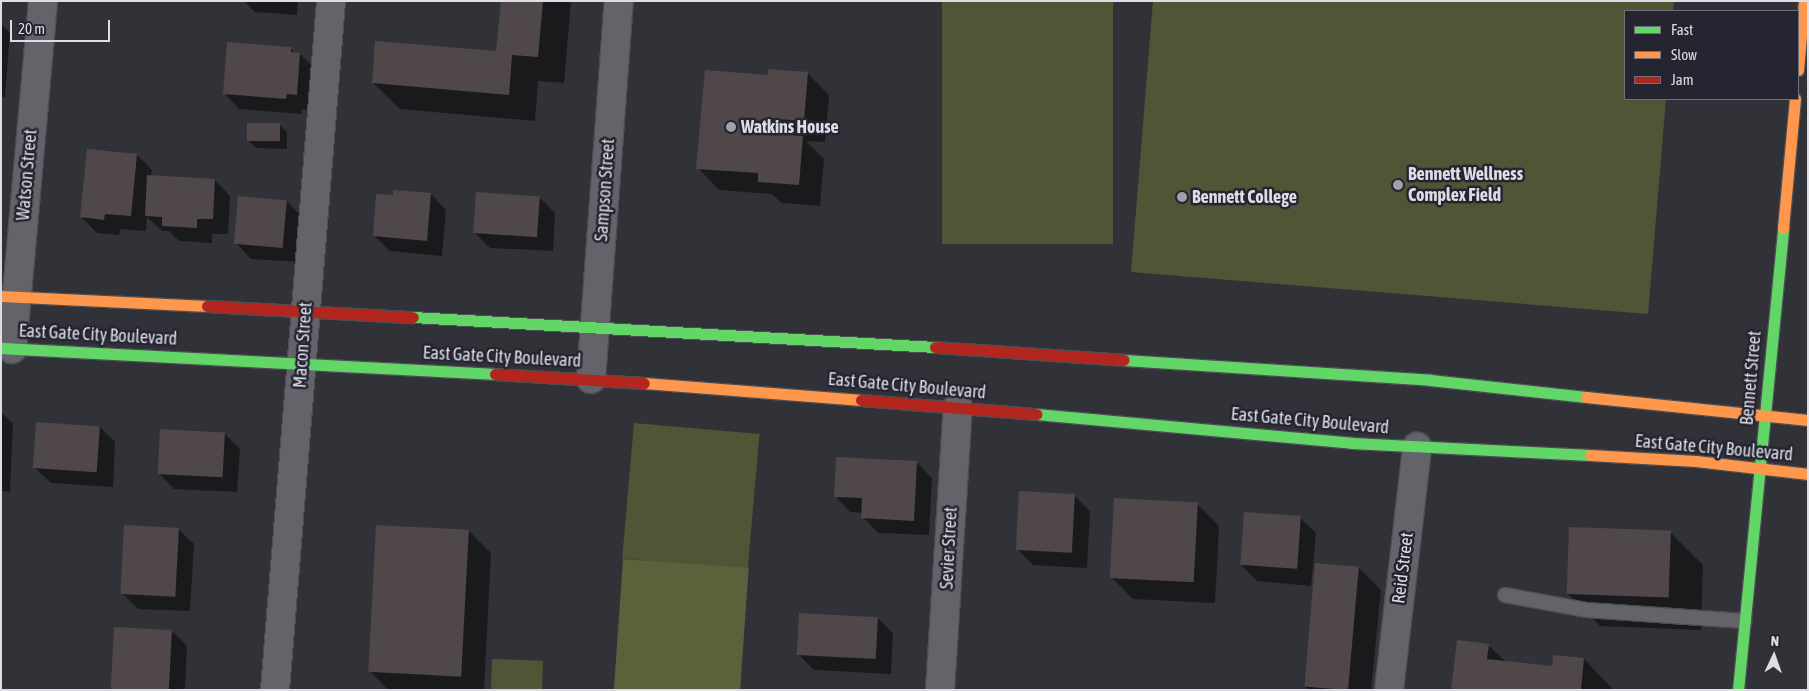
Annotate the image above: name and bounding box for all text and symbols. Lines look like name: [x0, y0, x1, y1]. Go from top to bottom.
scale bar: [12, 10, 112, 42]
legend: [1624, 10, 1799, 100]
text: 20 m: [18, 20, 45, 37]
text: Fast: [1671, 21, 1693, 38]
text: Slow: [1671, 46, 1697, 63]
text: Jam: [1671, 71, 1694, 88]
place label: Watkins House: [741, 116, 839, 138]
marker: Watkins House: [725, 121, 737, 133]
street label: Watson Street: [12, 128, 42, 222]
street label: Sampson Street: [591, 138, 619, 242]
place label: Bennett Wellness Complex Field: [1408, 164, 1523, 206]
marker: Bennett Wellness Complex Field: [1392, 179, 1404, 191]
place label: Bennett College: [1192, 186, 1297, 208]
marker: Bennett College: [1176, 191, 1188, 203]
street label: Macon Street: [289, 301, 317, 389]
street label: East Gate City Boulevard: [18, 320, 178, 350]
street label: Bennett Street: [1736, 330, 1766, 426]
street label: East Gate City Boulevard: [422, 342, 582, 372]
street label: East Gate City Boulevard: [827, 368, 987, 404]
street label: East Gate City Boulevard: [1230, 403, 1390, 439]
street label: East Gate City Boulevard: [1634, 430, 1794, 466]
street label: Sevier Street: [936, 506, 962, 590]
street label: Reid Street: [1388, 531, 1418, 605]
north arrow: [1749, 631, 1799, 681]
text: N: [1770, 633, 1779, 649]

